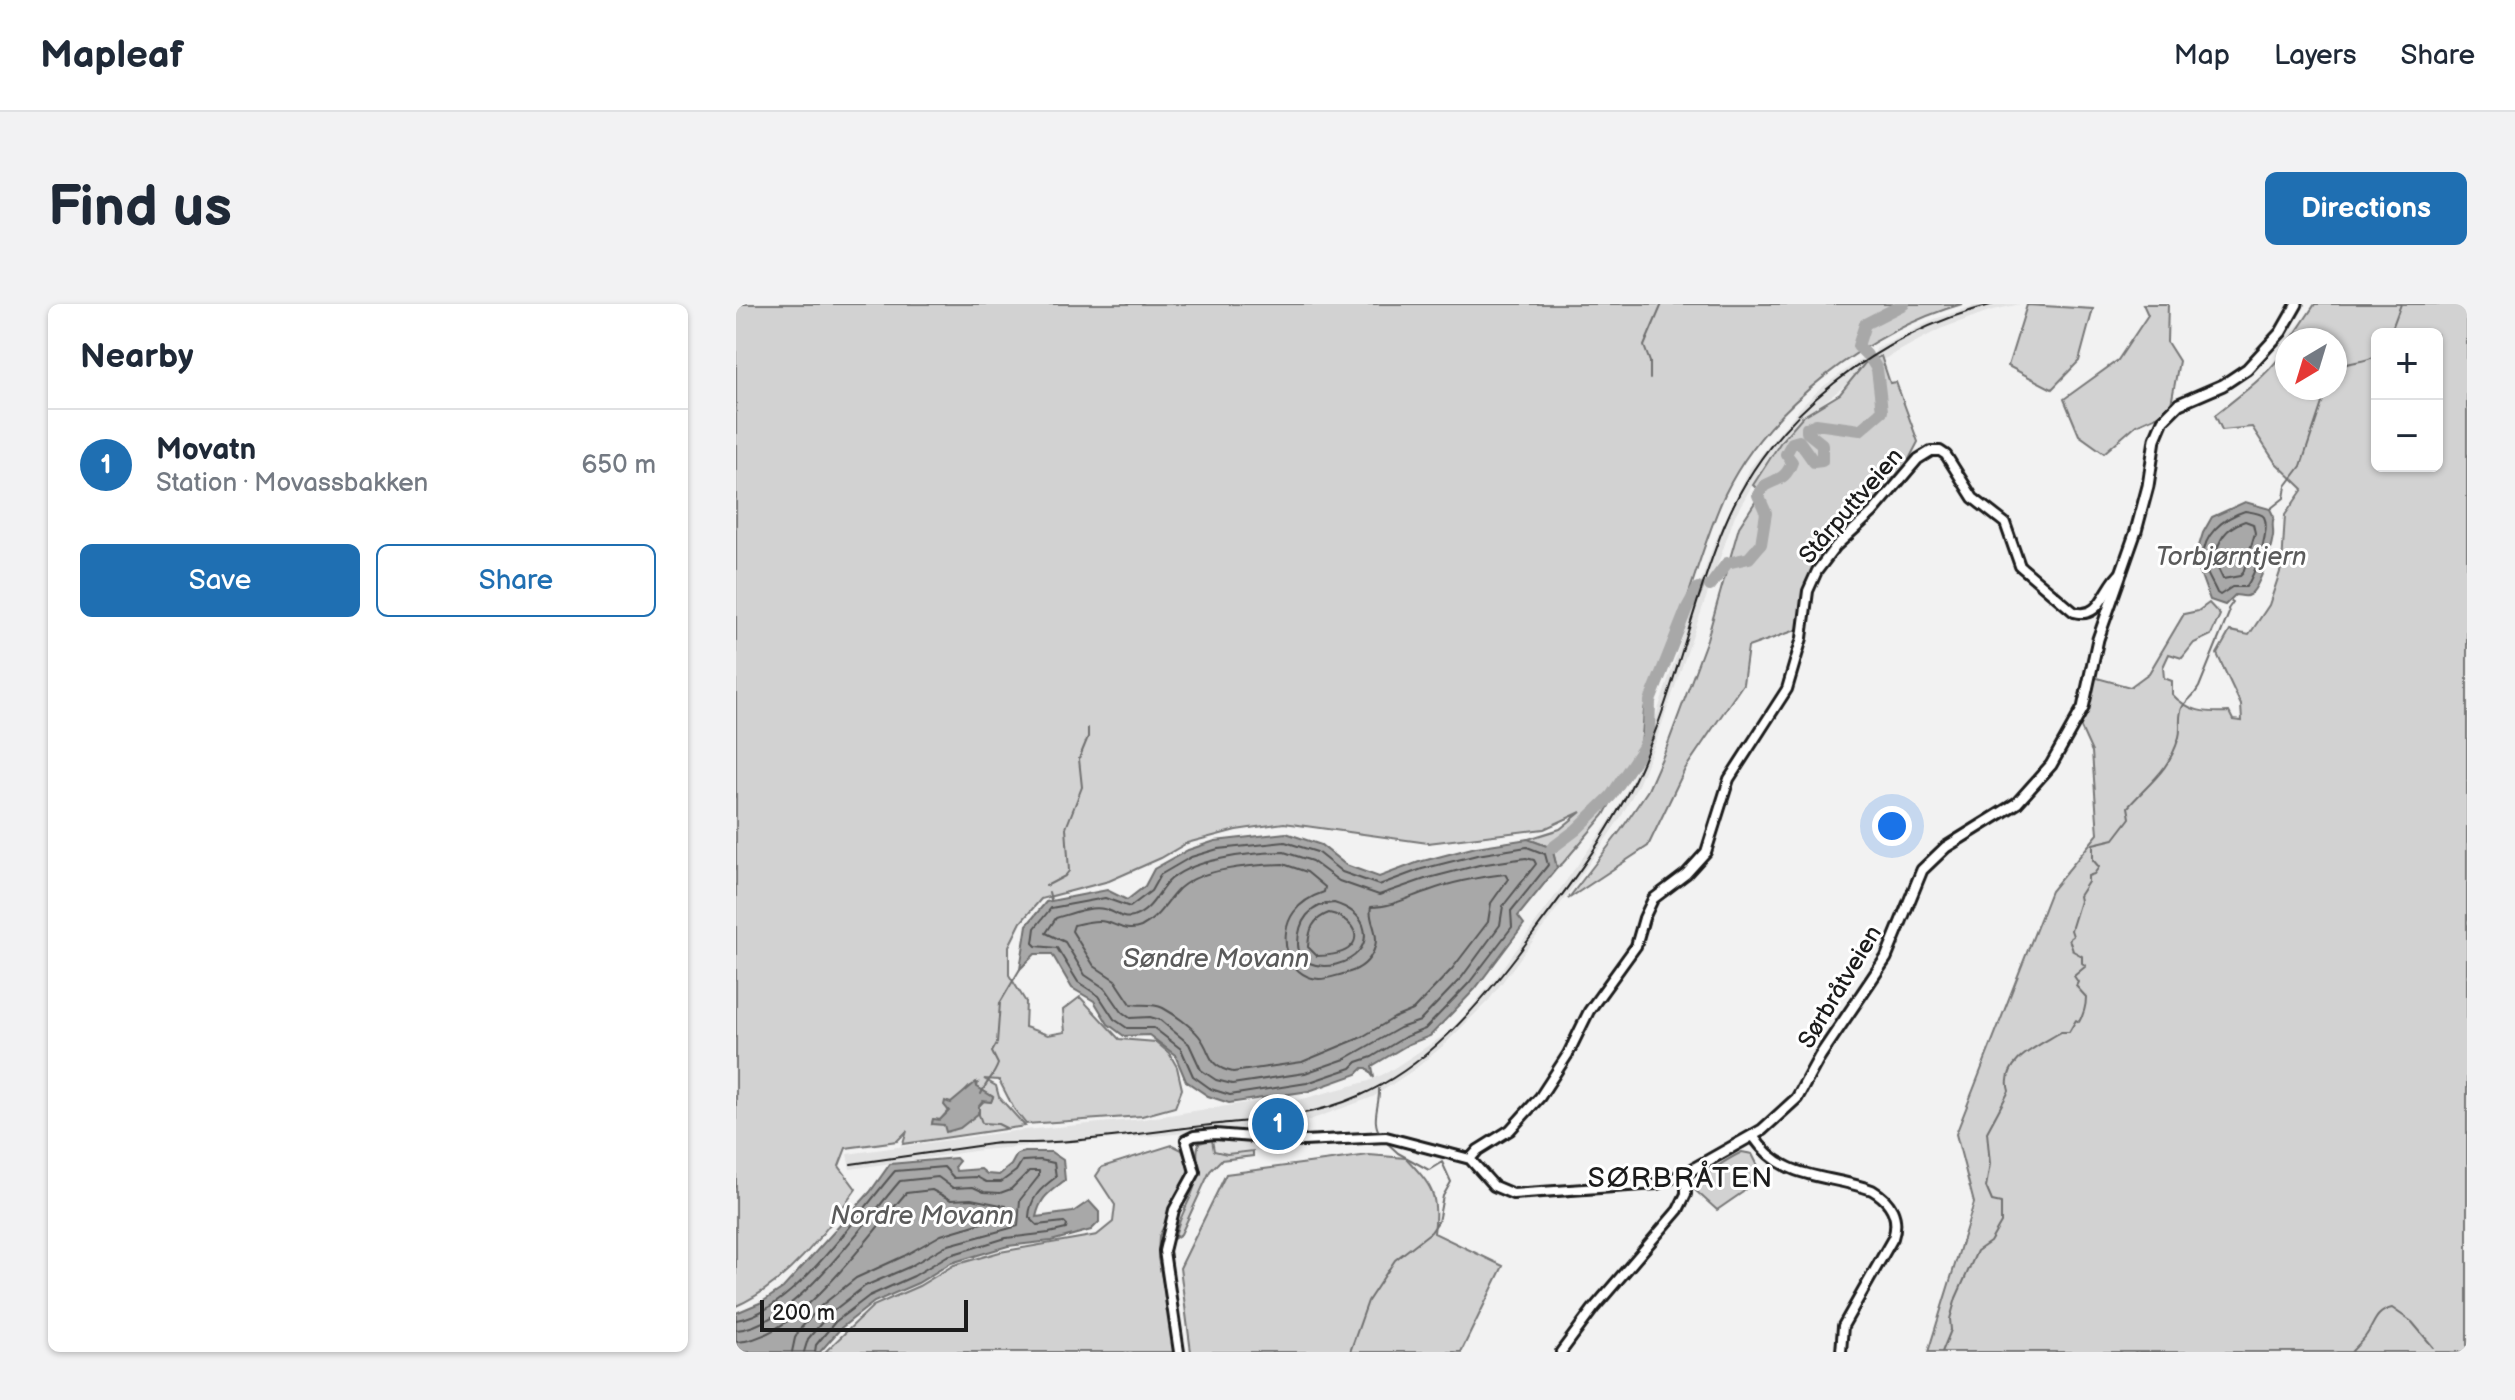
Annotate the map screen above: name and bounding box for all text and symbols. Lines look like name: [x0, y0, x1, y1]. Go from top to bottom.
text: Mapleaf: [40, 33, 184, 78]
text: Map: [2174, 39, 2230, 72]
text: Layers: [2274, 39, 2357, 72]
text: Share: [2401, 39, 2475, 72]
button: Directions: [2265, 172, 2467, 245]
text: Find us: [48, 175, 232, 242]
north arrow: [2275, 328, 2347, 400]
map controls: [2371, 328, 2443, 472]
button: +: [2371, 328, 2443, 400]
text: Nearby: [80, 336, 194, 377]
button: −: [2371, 400, 2443, 472]
text: Movatn: [156, 432, 256, 468]
street label: Stårputtveien: [1793, 442, 1909, 570]
text: 1: [101, 450, 111, 481]
text: 650 m: [581, 450, 656, 481]
text: Station · Movassbakken: [156, 468, 428, 499]
water label: Torbjørntjern: [2156, 542, 2306, 573]
button: Save: [80, 544, 360, 617]
button: Share: [376, 544, 656, 617]
your location: [1872, 806, 1912, 846]
street label: Sørbråtveien: [1792, 920, 1888, 1054]
water label: Søndre Movann: [1123, 944, 1309, 975]
pin: 1: [1252, 1094, 1304, 1154]
district label: SØRBRÅTEN: [1588, 1160, 1774, 1195]
water label: Nordre Movann: [830, 1201, 1014, 1232]
scale bar: [760, 1296, 968, 1332]
text: 200 m: [772, 1300, 835, 1327]

